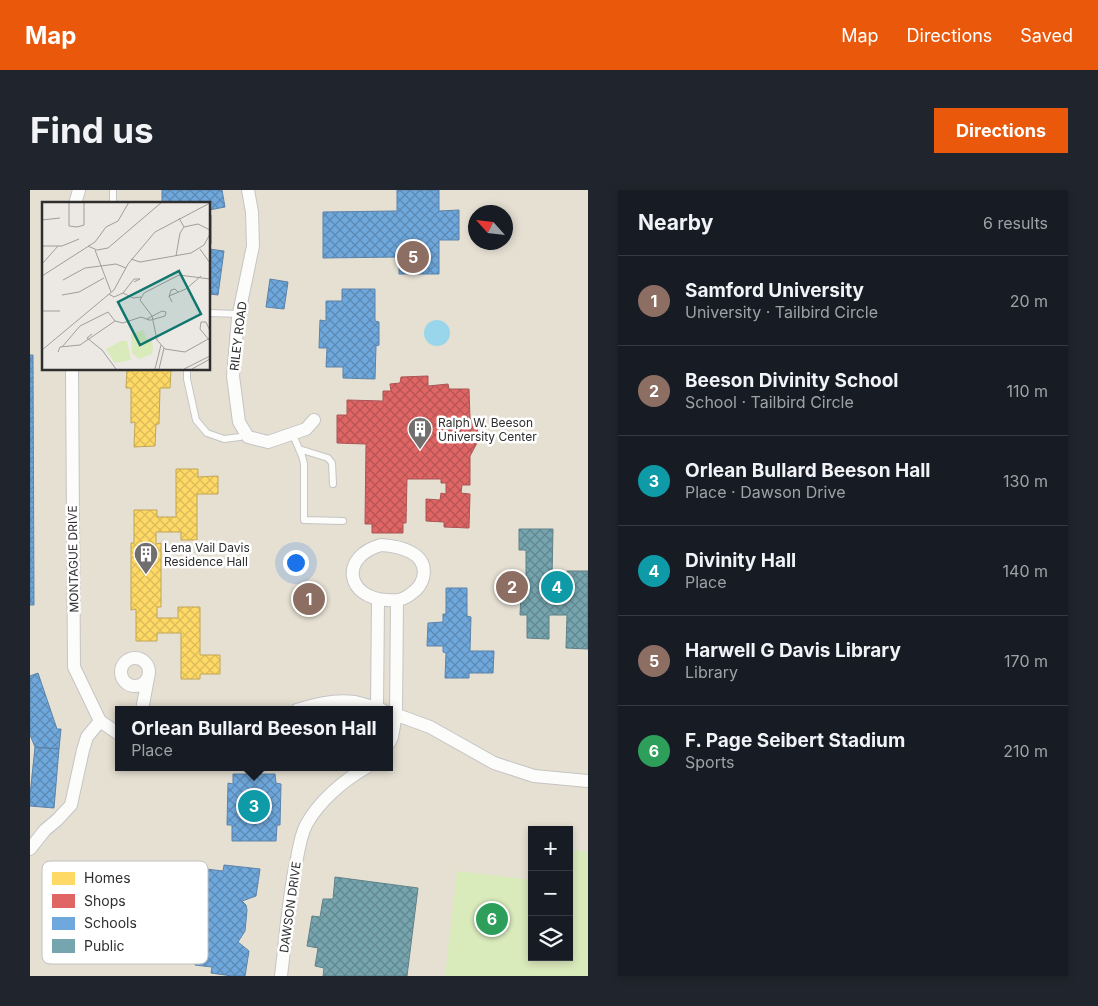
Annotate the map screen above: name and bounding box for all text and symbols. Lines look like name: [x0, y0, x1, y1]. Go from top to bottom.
text: Map: [25, 21, 76, 50]
text: Map: [841, 25, 879, 46]
text: Directions: [907, 25, 992, 46]
text: Saved: [1020, 25, 1073, 46]
button: Directions: [934, 108, 1068, 153]
text: Find us: [30, 109, 154, 151]
inset map: [42, 202, 210, 370]
north arrow: [468, 205, 513, 250]
text: Nearby: [638, 210, 713, 235]
text: 6 results: [983, 213, 1048, 233]
pin: 5: [397, 238, 429, 276]
text: Samford University: [685, 279, 864, 302]
text: 1: [651, 291, 657, 311]
text: 20 m: [1010, 291, 1048, 311]
street label: RILEY ROAD: [226, 300, 250, 372]
text: University · Tailbird Circle: [685, 302, 878, 322]
text: Beeson Divinity School: [685, 369, 898, 392]
text: 2: [649, 381, 659, 401]
text: 110 m: [1006, 381, 1048, 401]
text: School · Tailbird Circle: [685, 392, 854, 412]
place label: Ralph W. Beeson University Center: [438, 415, 537, 444]
building icon: Ralph W. Beeson University Center: [407, 416, 433, 450]
text: Orlean Bullard Beeson Hall: [685, 459, 931, 482]
text: 3: [649, 471, 659, 491]
text: 130 m: [1003, 471, 1048, 491]
text: Place · Dawson Drive: [685, 482, 845, 502]
street label: MONTAGUE DRIVE: [65, 505, 81, 613]
place label: Lena Vail Davis Residence Hall: [164, 540, 250, 569]
building icon: Lena Vail Davis Residence Hall: [133, 541, 159, 575]
text: Divinity Hall: [685, 549, 796, 572]
your location: [283, 550, 309, 576]
text: 4: [649, 561, 659, 581]
text: 140 m: [1003, 561, 1048, 581]
pin: 2: [496, 568, 528, 606]
pin: 4: [541, 568, 573, 606]
text: Place: [685, 572, 727, 592]
pin: 1: [293, 580, 325, 618]
text: Harwell G Davis Library: [685, 639, 901, 662]
text: 5: [649, 651, 659, 671]
text: 170 m: [1004, 651, 1048, 671]
text: Library: [685, 662, 738, 682]
popup: [115, 706, 393, 771]
text: Orlean Bullard Beeson Hall: [131, 717, 377, 740]
text: F. Page Seibert Stadium: [685, 729, 905, 752]
text: Place: [131, 740, 173, 760]
text: 6: [649, 741, 659, 761]
text: 210 m: [1003, 741, 1048, 761]
text: Sports: [685, 752, 734, 772]
pin: 3: [238, 787, 270, 825]
map controls: [528, 826, 573, 961]
button: +: [528, 826, 573, 871]
street label: DAWSON DRIVE: [276, 860, 304, 954]
legend: [42, 861, 208, 964]
text: Homes: [84, 869, 131, 886]
button: −: [528, 871, 573, 916]
text: Shops: [84, 892, 126, 909]
pin: 6: [476, 900, 508, 938]
text: Schools: [84, 914, 137, 931]
button: layers: [528, 916, 573, 961]
text: Public: [84, 937, 125, 954]

